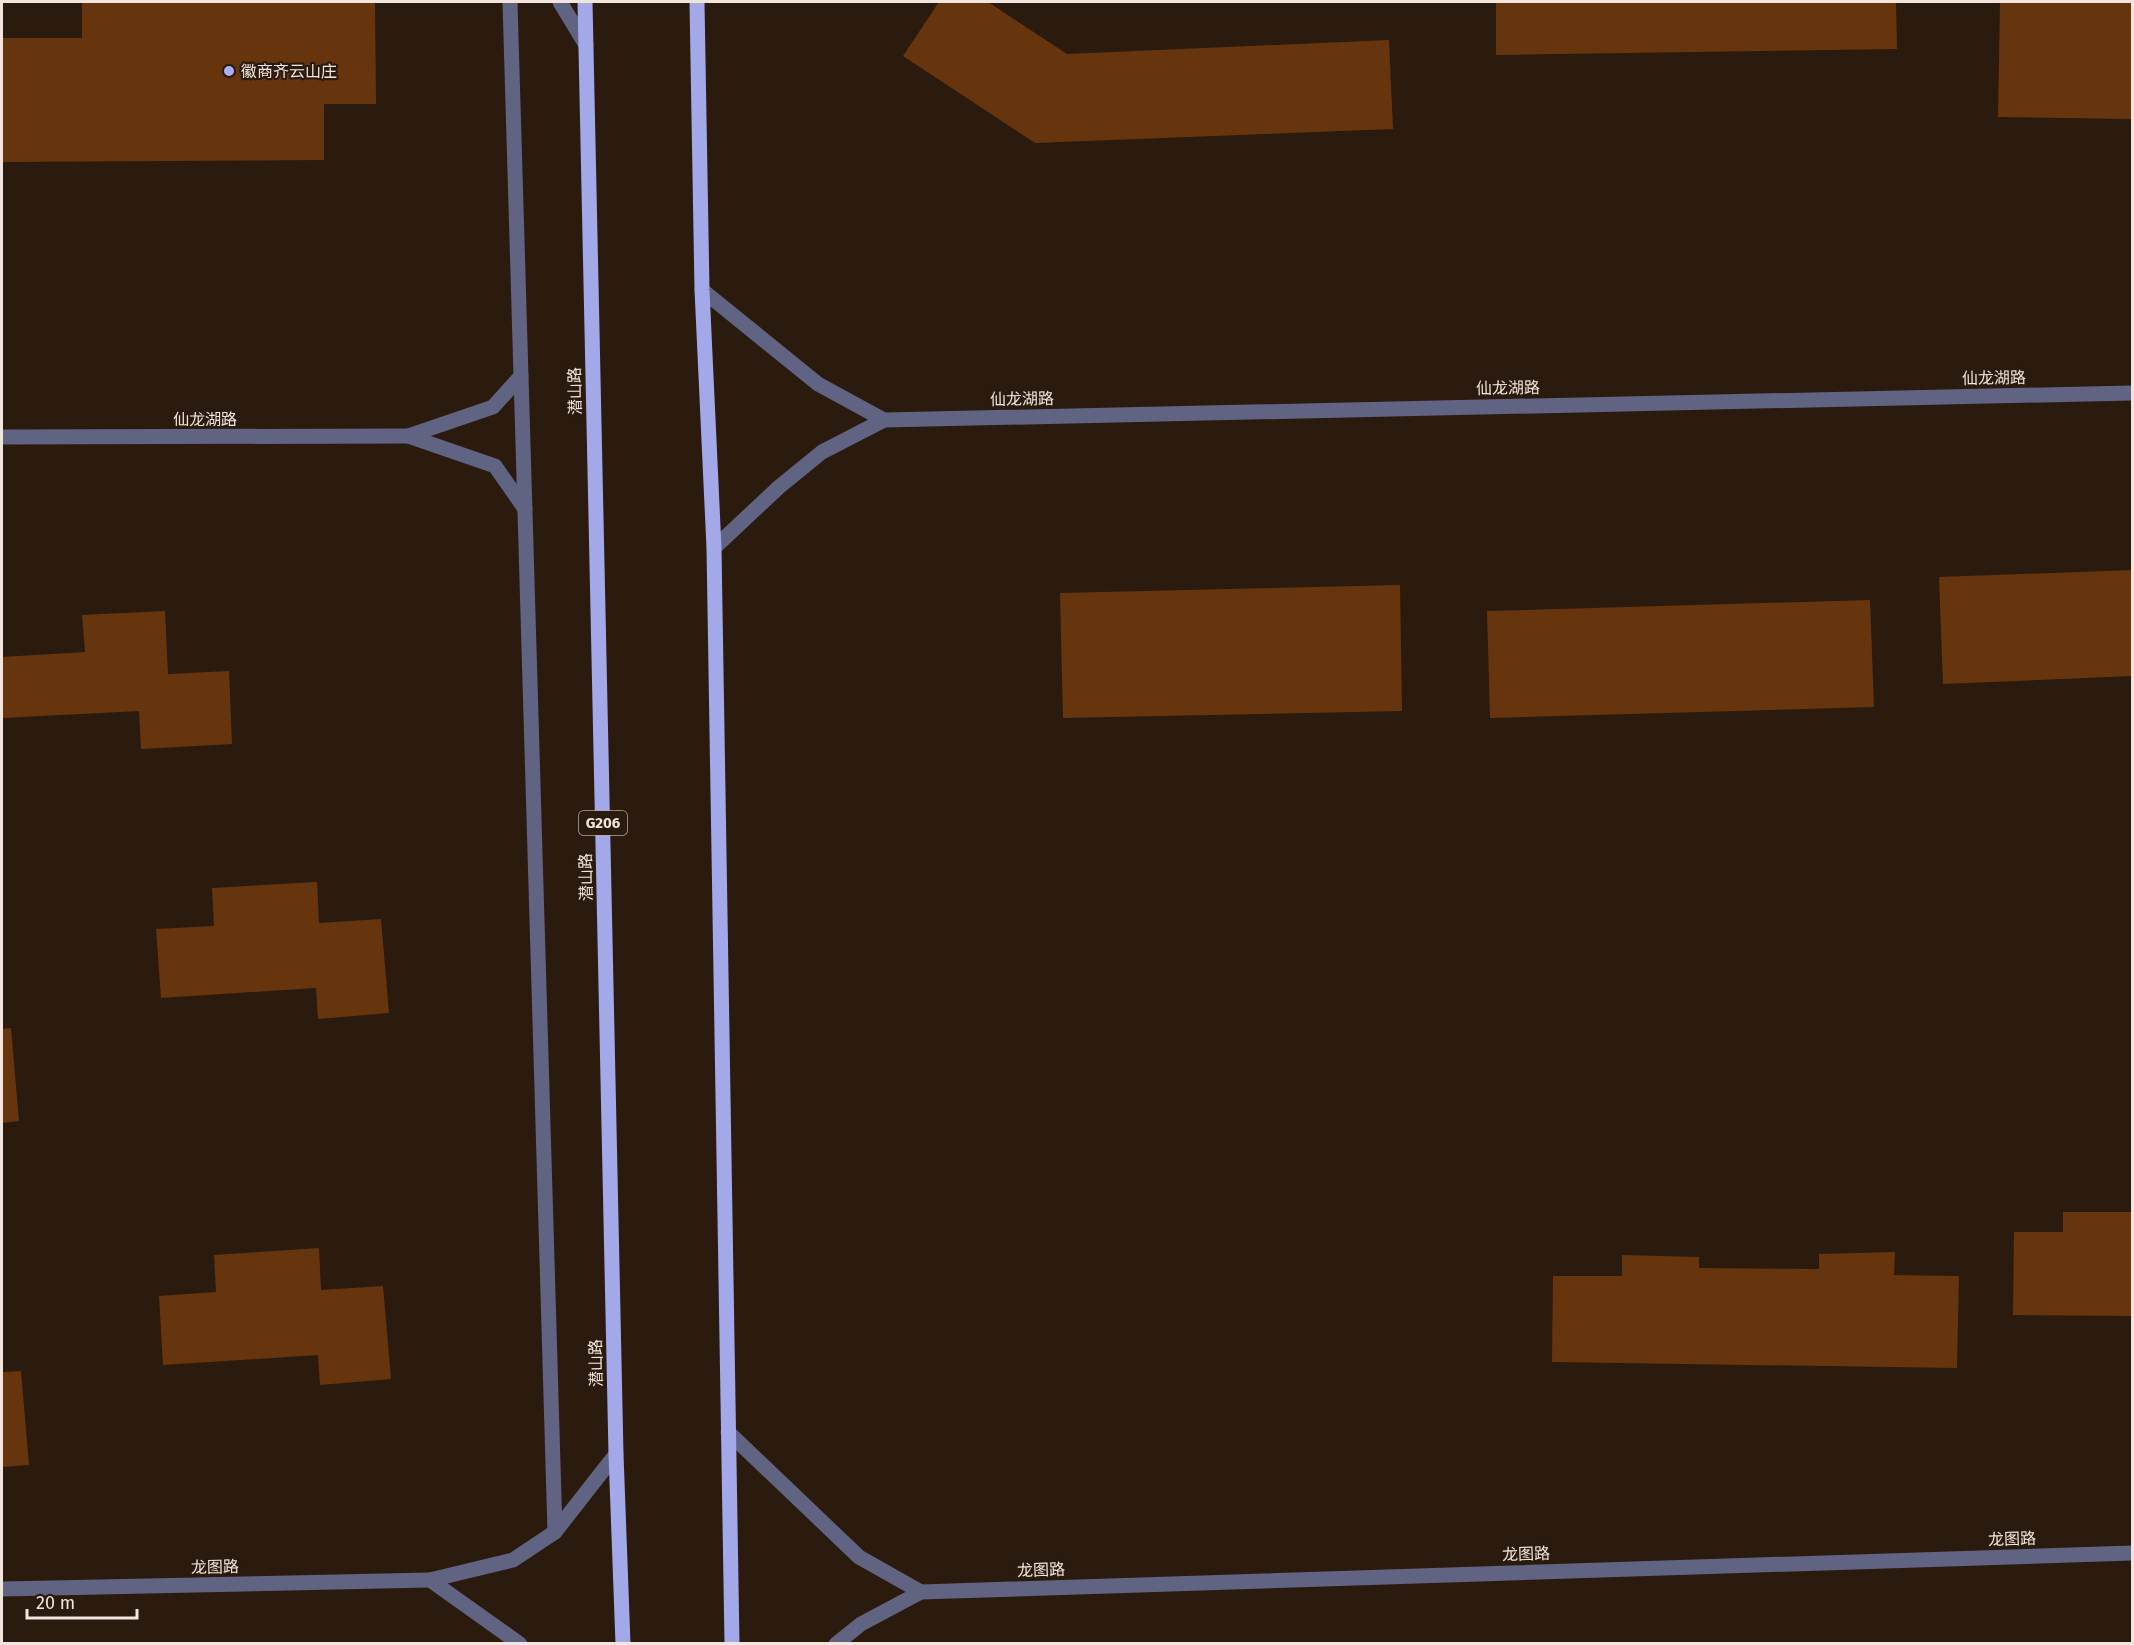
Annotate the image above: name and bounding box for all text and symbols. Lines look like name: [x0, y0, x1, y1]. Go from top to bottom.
place label: 徽商齐云山庄: [241, 62, 337, 81]
marker: 徽商齐云山庄: [222, 64, 236, 78]
street label: 潜山路: [565, 367, 585, 415]
street label: 仙龙湖路: [1962, 368, 2026, 388]
street label: 仙龙湖路: [1476, 378, 1540, 398]
street label: 仙龙湖路: [990, 389, 1054, 409]
street label: 仙龙湖路: [173, 410, 237, 429]
road number: G206: [579, 811, 627, 835]
street label: 潜山路: [576, 853, 596, 901]
street label: 潜山路: [586, 1339, 606, 1387]
street label: 龙图路: [1988, 1529, 2036, 1549]
street label: 龙图路: [1502, 1544, 1550, 1564]
street label: 龙图路: [191, 1557, 239, 1577]
street label: 龙图路: [1017, 1560, 1065, 1580]
scale bar: [27, 1582, 136, 1620]
text: 20 m: [36, 1592, 75, 1614]

